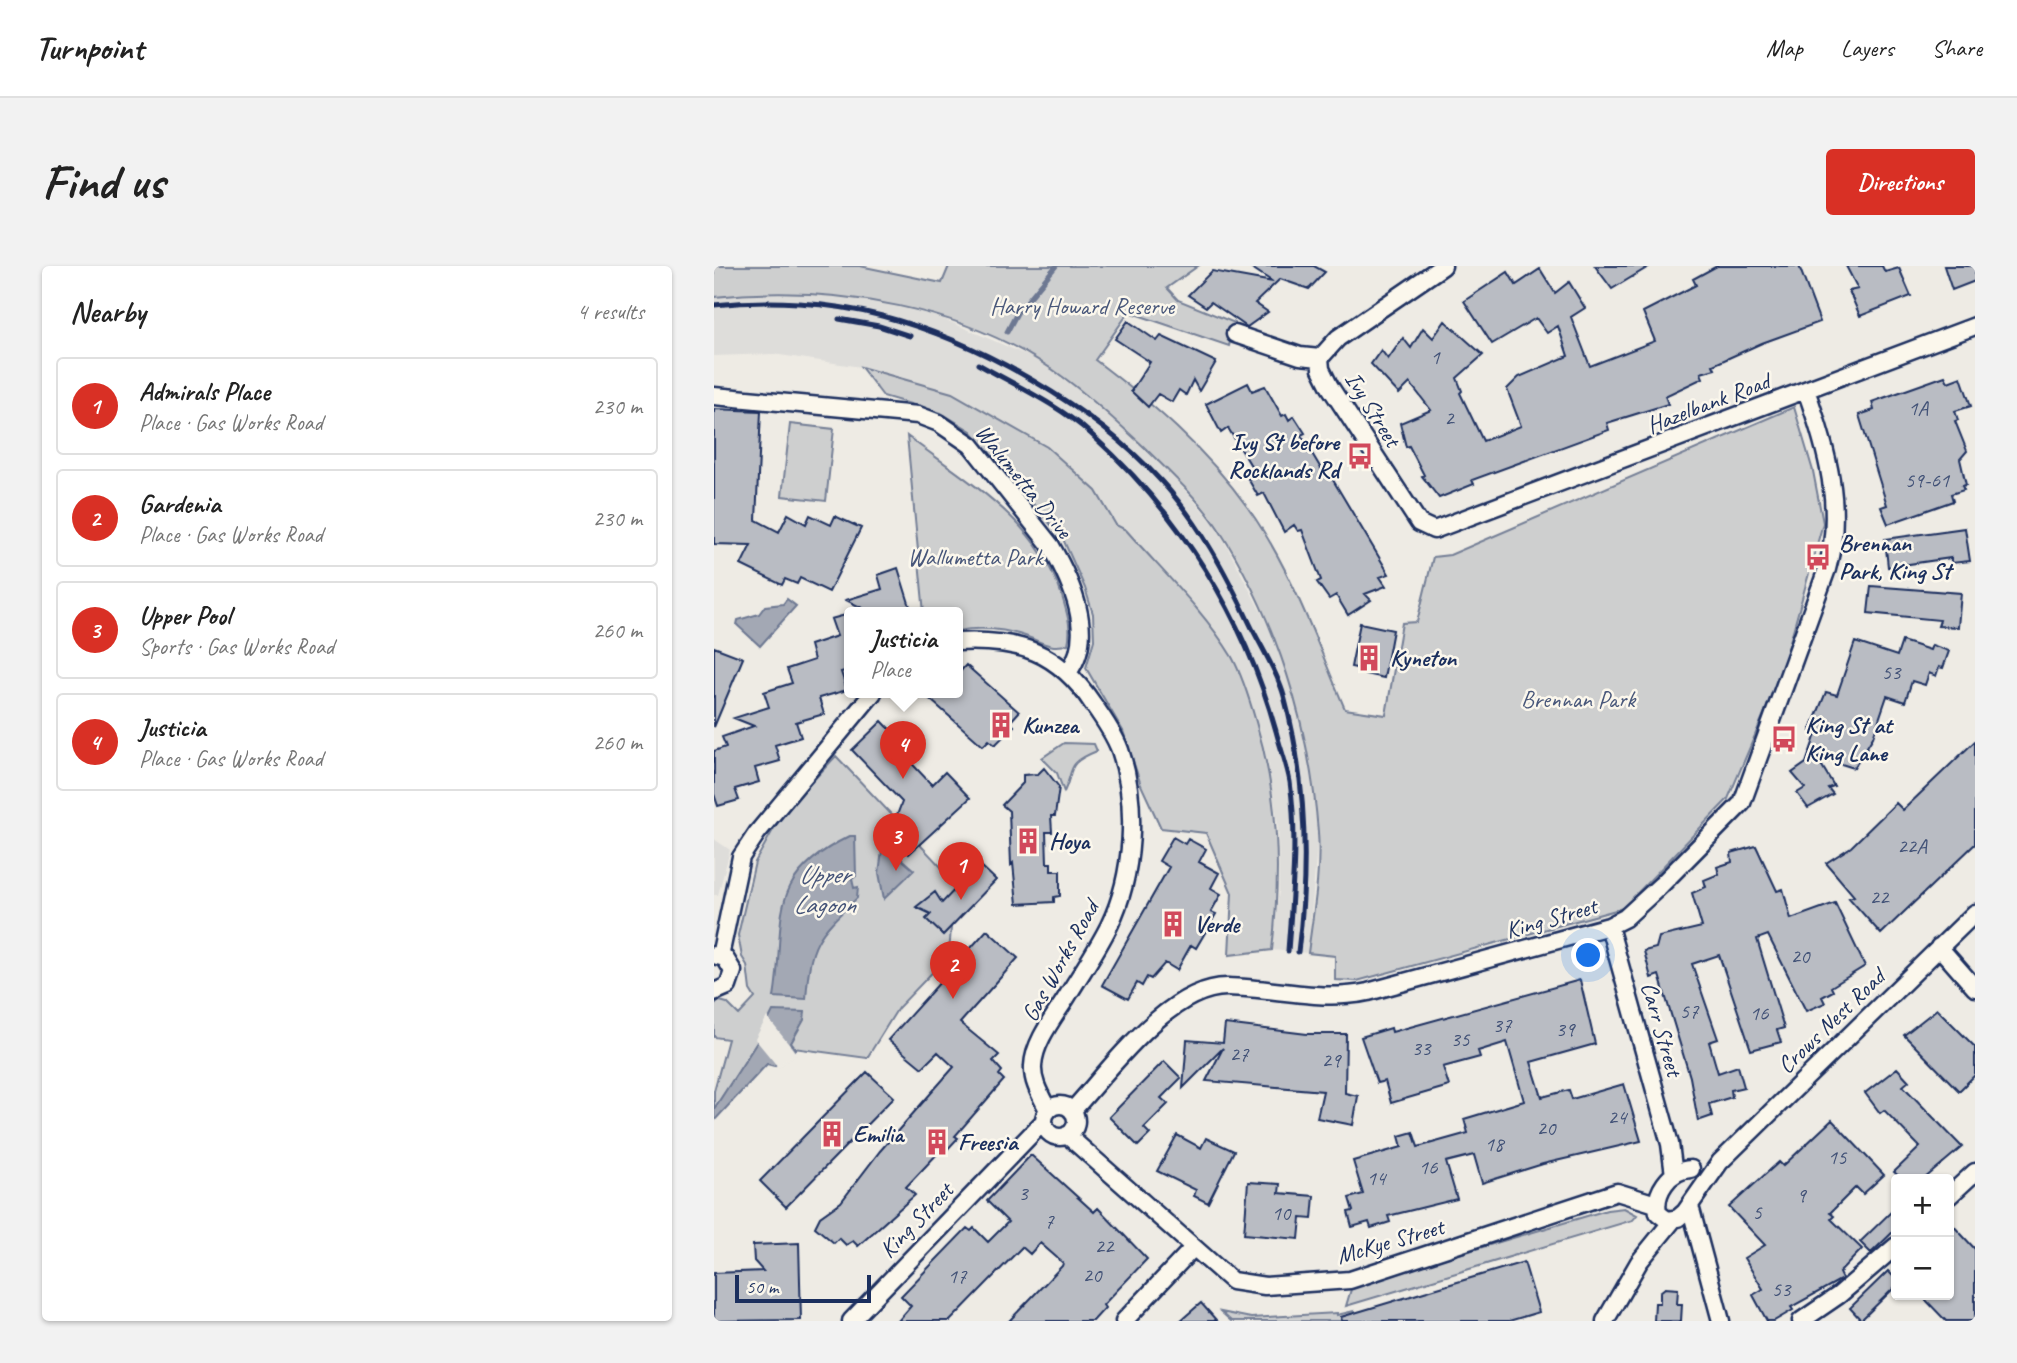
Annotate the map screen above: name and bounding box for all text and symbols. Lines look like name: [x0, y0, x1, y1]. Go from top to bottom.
text: Turnpoint: [35, 27, 143, 69]
text: Map: [1766, 33, 1803, 63]
text: Layers: [1841, 33, 1894, 63]
text: Share: [1932, 33, 1982, 63]
button: Directions: [1826, 149, 1975, 215]
text: Find us: [42, 151, 164, 213]
park label: Harry Howard Reserve: [990, 291, 1176, 321]
text: Nearby: [70, 293, 146, 331]
text: 4 results: [577, 297, 644, 326]
house number: 1: [1430, 344, 1441, 370]
street label: Hazelbank Road: [1642, 365, 1777, 440]
street label: Ivy Street: [1338, 366, 1409, 454]
text: Admirals Place: [139, 375, 270, 408]
text: 1: [90, 392, 100, 421]
text: 230 m: [593, 392, 642, 421]
house number: 1A: [1908, 395, 1929, 421]
house number: 2: [1444, 405, 1455, 431]
text: Place · Gas Works Road: [139, 408, 323, 437]
street label: Walumetta Drive: [969, 418, 1081, 546]
place label: Ivy St before Rocklands Rd: [1228, 427, 1343, 485]
bus stop icon: Ivy St before Rocklands Rd: [1345, 441, 1375, 471]
house number: 59-61: [1905, 467, 1951, 493]
text: Gardenia: [139, 487, 221, 520]
text: 2: [90, 504, 100, 533]
text: 230 m: [593, 504, 642, 533]
text: Place · Gas Works Road: [139, 520, 323, 549]
place label: Brennan Park, King St: [1839, 528, 1955, 586]
park label: Wallumetta Park: [907, 542, 1045, 572]
bus stop icon: Brennan Park, King St: [1803, 542, 1833, 572]
text: Upper Pool: [139, 599, 231, 632]
popup: [844, 607, 963, 698]
text: 3: [90, 616, 100, 645]
text: 260 m: [593, 616, 642, 645]
text: Justicia: [870, 622, 937, 655]
text: Sports · Gas Works Road: [139, 632, 334, 661]
building icon: Kyneton: [1354, 643, 1384, 673]
place label: Kyneton: [1390, 643, 1457, 673]
text: Place: [870, 655, 911, 684]
house number: 53: [1882, 659, 1902, 685]
park label: Brennan Park: [1521, 684, 1637, 714]
building icon: Kunzea: [986, 710, 1016, 740]
place label: Kunzea: [1022, 710, 1080, 740]
place label: King St at King Lane: [1805, 710, 1895, 768]
text: Justicia: [139, 711, 206, 744]
pin: 4: [880, 721, 926, 779]
bus stop icon: King St at King Lane: [1769, 724, 1799, 754]
text: 4: [90, 728, 100, 757]
text: 260 m: [593, 728, 642, 757]
text: Place · Gas Works Road: [139, 744, 323, 773]
pin: 3: [873, 813, 919, 871]
building icon: Hoya: [1013, 826, 1043, 856]
place label: Hoya: [1049, 826, 1091, 856]
house number: 22A: [1897, 833, 1928, 859]
pin: 1: [938, 842, 984, 900]
water label: Upper Lagoon: [793, 858, 857, 921]
house number: 22: [1870, 884, 1890, 910]
street label: King Street: [1502, 890, 1602, 945]
street label: Gas Works Road: [1015, 892, 1107, 1027]
building icon: Verde: [1158, 909, 1188, 939]
place label: Verde: [1194, 909, 1241, 939]
your location: [1571, 938, 1605, 972]
pin: 2: [930, 941, 976, 999]
house number: 20: [1791, 943, 1811, 969]
street label: Crows Nest Road: [1771, 960, 1894, 1080]
street label: Carr Street: [1634, 978, 1690, 1082]
house number: 57: [1680, 998, 1700, 1024]
house number: 16: [1750, 1000, 1769, 1026]
house number: 37: [1493, 1012, 1513, 1038]
house number: 39: [1556, 1016, 1576, 1042]
house number: 35: [1451, 1026, 1471, 1052]
house number: 33: [1412, 1035, 1432, 1061]
house number: 27: [1230, 1041, 1250, 1067]
house number: 29: [1322, 1047, 1342, 1073]
house number: 24: [1608, 1104, 1629, 1130]
house number: 20: [1537, 1115, 1557, 1141]
building icon: Emilia: [817, 1119, 847, 1149]
place label: Emilia: [853, 1119, 905, 1149]
building icon: Freesia: [922, 1127, 952, 1157]
place label: Freesia: [958, 1127, 1020, 1157]
house number: 18: [1485, 1131, 1506, 1157]
house number: 15: [1828, 1144, 1848, 1170]
house number: 16: [1419, 1154, 1438, 1180]
house number: 14: [1367, 1165, 1388, 1191]
street label: King Street: [873, 1174, 961, 1264]
map controls: [1891, 1174, 1954, 1300]
button: +: [1891, 1174, 1954, 1237]
house number: 3: [1018, 1180, 1029, 1206]
house number: 9: [1796, 1182, 1807, 1208]
house number: 5: [1752, 1199, 1763, 1225]
house number: 10: [1272, 1200, 1292, 1226]
house number: 7: [1044, 1208, 1055, 1234]
street label: McKye Street: [1333, 1211, 1449, 1271]
house number: 22: [1095, 1233, 1115, 1259]
button: −: [1891, 1237, 1954, 1300]
house number: 20: [1083, 1262, 1103, 1288]
house number: 17: [948, 1263, 968, 1289]
scale bar: [735, 1272, 872, 1304]
text: 50 m: [746, 1275, 778, 1299]
house number: 53: [1772, 1276, 1792, 1302]

